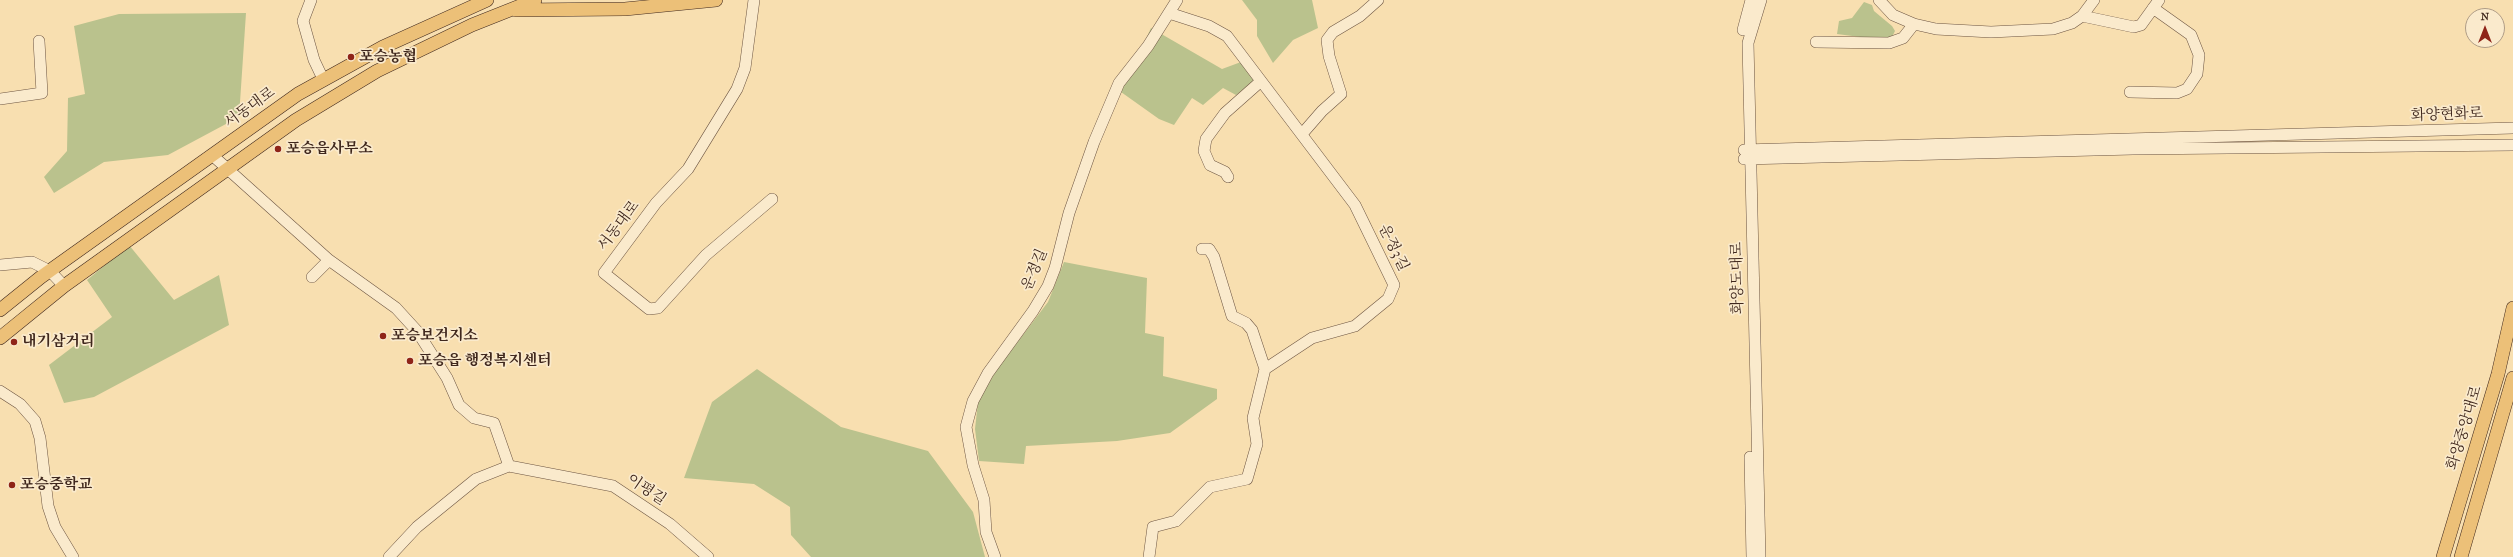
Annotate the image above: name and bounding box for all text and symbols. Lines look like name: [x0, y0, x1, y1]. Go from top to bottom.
north arrow: [2465, 8, 2505, 48]
text: N: [2481, 10, 2489, 23]
place label: 포승농협: [359, 48, 417, 66]
marker: 포승농협: [346, 52, 356, 62]
street label: 서동대로: [221, 84, 279, 132]
street label: 화양현화로: [2410, 105, 2484, 125]
place label: 포승읍사무소: [286, 140, 373, 158]
marker: 포승읍사무소: [273, 144, 283, 154]
street label: 서동대로: [594, 197, 644, 255]
street label: 운정3길: [1374, 222, 1412, 274]
street label: 화양도대로: [1728, 242, 1748, 314]
street label: 운정길: [1018, 246, 1052, 294]
place label: 포승보건지소: [391, 327, 478, 345]
marker: 포승보건지소: [378, 331, 388, 341]
place label: 내기삼거리: [22, 333, 94, 351]
marker: 내기삼거리: [9, 337, 19, 347]
place label: 포승읍 행정복지센터: [418, 352, 552, 370]
marker: 포승읍 행정복지센터: [405, 356, 415, 366]
street label: 화양중앙대로: [2444, 384, 2486, 472]
street label: 이평길: [623, 470, 669, 510]
place label: 포승중학교: [20, 476, 92, 494]
marker: 포승중학교: [7, 480, 17, 490]

